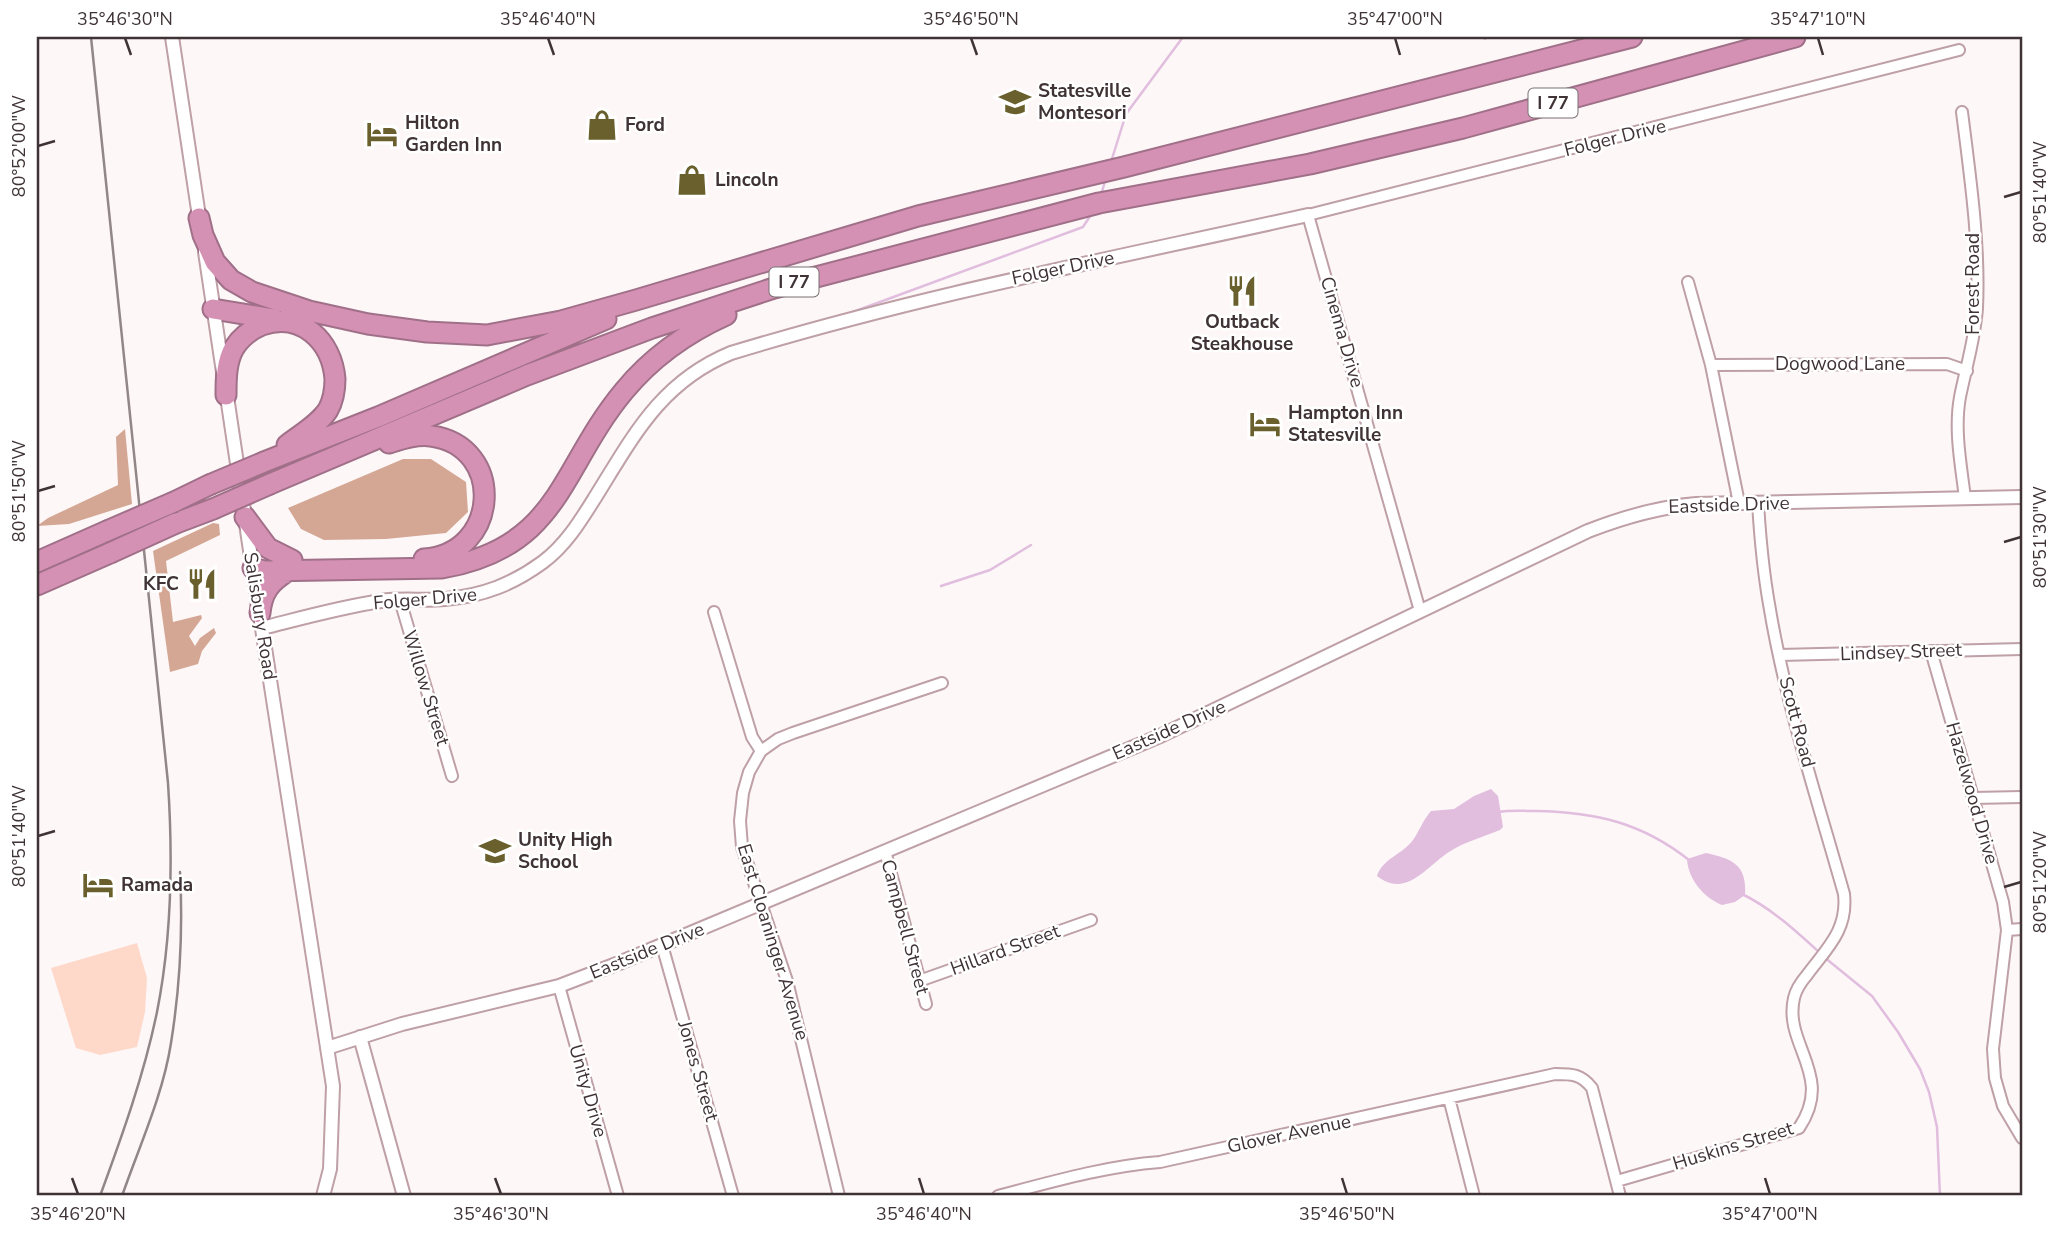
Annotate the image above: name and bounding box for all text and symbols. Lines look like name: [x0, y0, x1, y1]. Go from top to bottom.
text: 35°46'30"N: [77, 7, 173, 31]
text: 35°46'40"N: [500, 7, 596, 31]
text: 35°46'50"N: [923, 7, 1019, 31]
text: 35°47'00"N: [1347, 7, 1443, 31]
text: 35°47'10"N: [1770, 7, 1866, 31]
place label: Statesville Montesori: [1038, 78, 1131, 126]
school or university icon: Statesville Montesori: [998, 85, 1032, 119]
road number: I 77: [1528, 88, 1578, 118]
text: 80°52'00"W: [7, 95, 31, 197]
shop icon: Ford: [585, 108, 619, 142]
place label: Hilton Garden Inn: [405, 110, 502, 158]
place label: Ford: [625, 112, 665, 138]
street label: Folger Drive: [1561, 113, 1669, 163]
hotel icon: Hilton Garden Inn: [365, 117, 399, 151]
text: 80°51'40"W: [2028, 141, 2052, 243]
shop icon: Lincoln: [675, 163, 709, 197]
place label: Lincoln: [715, 167, 779, 193]
street label: Forest Road: [1960, 233, 1986, 335]
street label: Folger Drive: [1009, 244, 1117, 292]
road number: I 77: [770, 268, 818, 296]
street label: Cinema Drive: [1314, 273, 1370, 391]
restaurant icon: Outback Steakhouse: [1225, 274, 1259, 308]
place label: Outback Steakhouse: [1191, 309, 1293, 357]
street label: Dogwood Lane: [1775, 351, 1905, 377]
place label: Hampton Inn Statesville: [1288, 400, 1403, 448]
hotel icon: Hampton Inn Statesville: [1248, 407, 1282, 441]
text: 80°51'50"W: [7, 440, 31, 542]
text: 80°51'30"W: [2028, 486, 2052, 588]
street label: Eastside Drive: [1668, 490, 1790, 520]
street label: Salisbury Road: [237, 550, 283, 682]
restaurant icon: KFC: [185, 567, 219, 601]
place label: KFC: [143, 571, 179, 597]
street label: Folger Drive: [372, 582, 478, 616]
street label: Willow Street: [396, 627, 456, 749]
street label: Lindsey Street: [1839, 637, 1963, 667]
street label: Scott Road: [1772, 674, 1822, 770]
street label: Eastside Drive: [1108, 693, 1230, 767]
street label: Hazelwood Drive: [1939, 719, 2005, 867]
text: 80°51'40"W: [7, 785, 31, 887]
place label: Unity High School: [518, 827, 613, 875]
text: 80°51'20"W: [2028, 831, 2052, 933]
school or university icon: Unity High School: [478, 834, 512, 868]
street label: East Cloaninger Avenue: [731, 841, 815, 1043]
street label: Campbell Street: [874, 856, 936, 998]
hotel icon: Ramada: [81, 868, 115, 902]
place label: Ramada: [121, 872, 193, 898]
street label: Eastside Drive: [586, 916, 708, 986]
street label: Hillard Street: [947, 918, 1064, 982]
street label: Jones Street: [671, 1017, 725, 1125]
street label: Unity Drive: [562, 1042, 614, 1140]
street label: Glover Avenue: [1225, 1108, 1353, 1160]
street label: Huskins Street: [1670, 1115, 1797, 1177]
text: 35°46'20"N: [30, 1202, 126, 1226]
text: 35°46'30"N: [453, 1202, 549, 1226]
text: 35°46'40"N: [876, 1202, 972, 1226]
text: 35°46'50"N: [1299, 1202, 1395, 1226]
text: 35°47'00"N: [1722, 1202, 1818, 1226]

